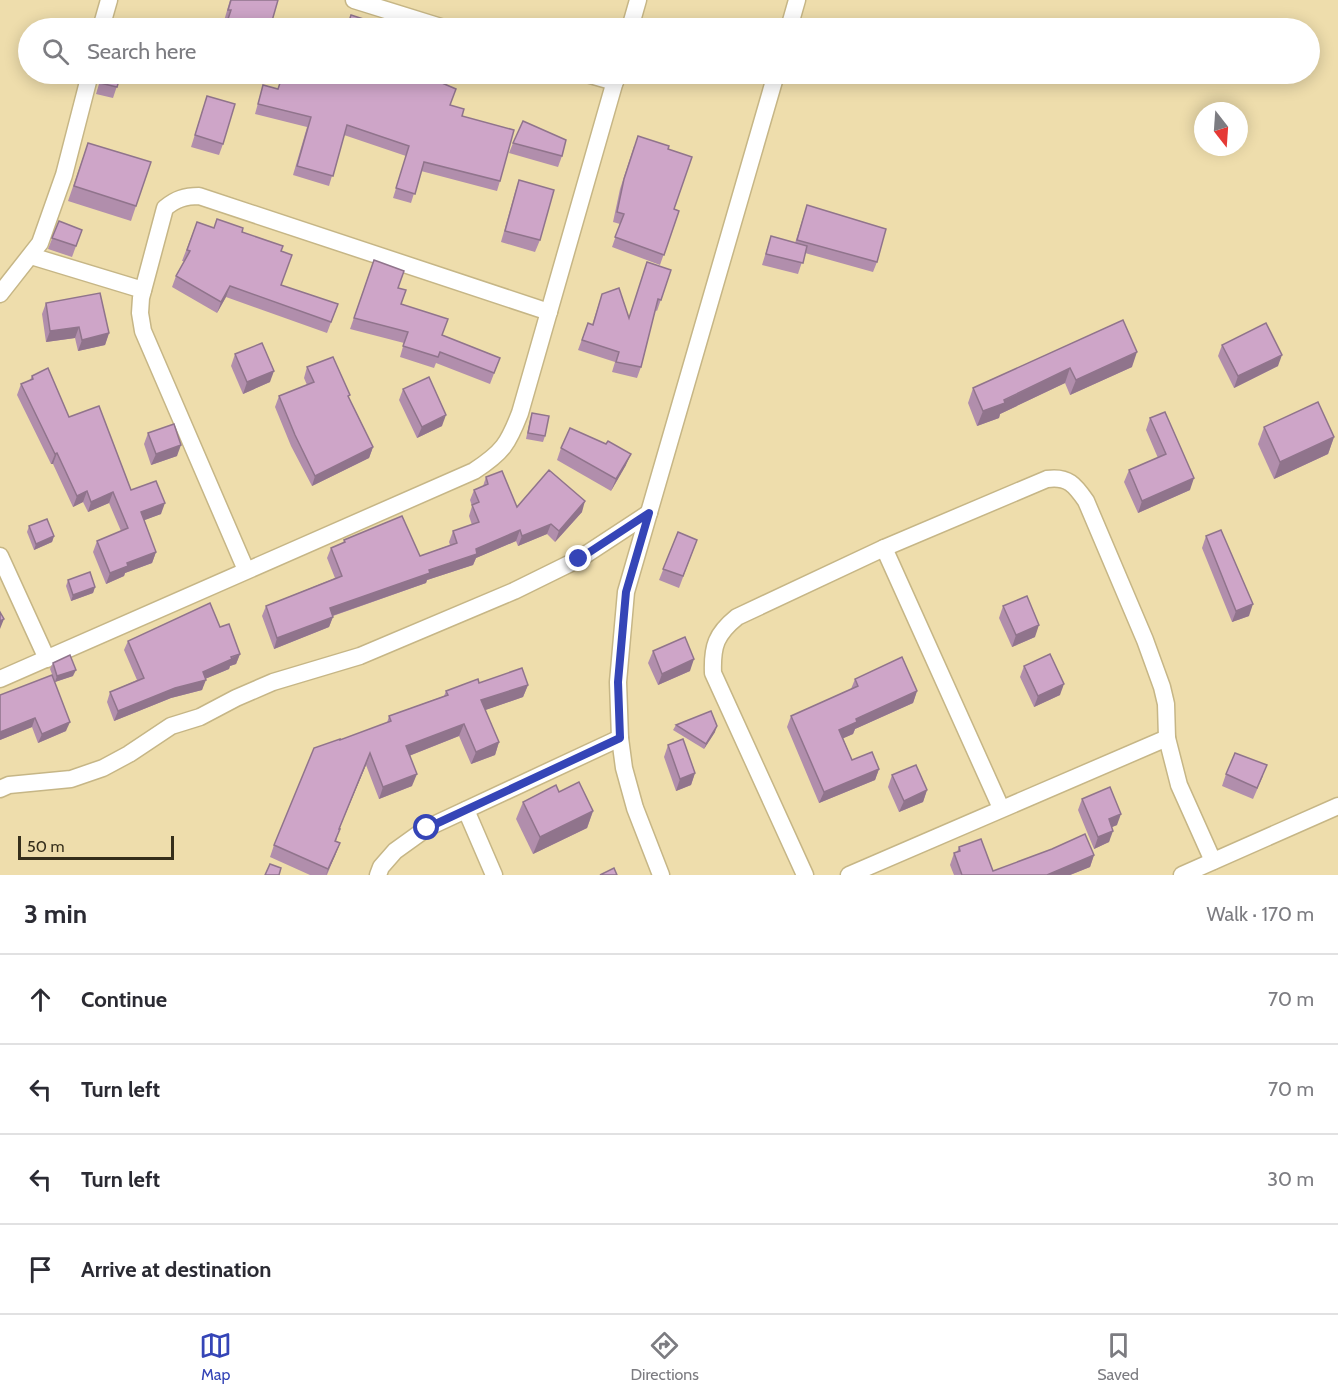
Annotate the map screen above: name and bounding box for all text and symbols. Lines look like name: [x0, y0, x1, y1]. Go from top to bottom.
search box: [18, 18, 1320, 84]
icon: search: [39, 35, 72, 68]
text: Search here: [87, 38, 196, 65]
north arrow: [1194, 102, 1248, 156]
route end: [565, 545, 591, 571]
route start: [413, 814, 439, 840]
scale bar: [18, 833, 174, 860]
text: 50 m: [27, 837, 64, 856]
text: 3 min: [24, 898, 87, 930]
text: Walk · 170 m: [1206, 902, 1314, 926]
icon: ahead: [24, 983, 57, 1016]
text: Continue: [81, 986, 167, 1013]
text: 70 m: [1268, 987, 1314, 1011]
icon: left: [24, 1073, 57, 1106]
text: Turn left: [81, 1076, 160, 1103]
text: 70 m: [1268, 1077, 1314, 1101]
icon: left: [24, 1163, 57, 1196]
text: Turn left: [81, 1166, 160, 1193]
text: 30 m: [1267, 1167, 1314, 1191]
icon: arrive: [24, 1253, 57, 1286]
text: Arrive at destination: [81, 1256, 271, 1283]
tab: Map: [199, 1329, 232, 1384]
tab: Directions: [631, 1329, 699, 1384]
tab: Saved: [1097, 1329, 1139, 1384]

